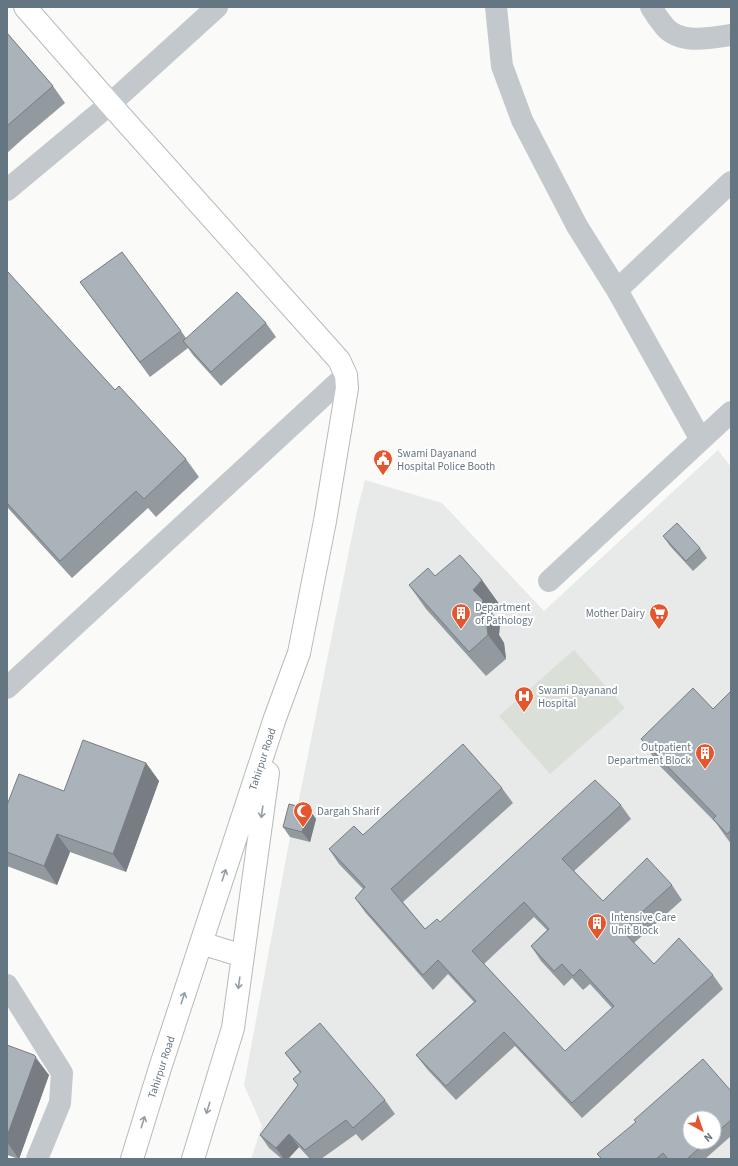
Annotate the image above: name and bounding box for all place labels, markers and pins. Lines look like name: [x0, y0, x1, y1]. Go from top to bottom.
place label: Swami Dayanand Hospital Police Booth: [397, 446, 495, 474]
public building icon: Swami Dayanand Hospital Police Booth: [372, 448, 394, 476]
place label: Department of Pathology: [475, 600, 533, 628]
building icon: Department of Pathology: [450, 602, 472, 630]
supermarket icon: Mother Dairy: [648, 602, 670, 630]
place label: Mother Dairy: [586, 606, 645, 621]
place label: Swami Dayanand Hospital: [538, 683, 618, 711]
hospital icon: Swami Dayanand Hospital: [513, 685, 535, 713]
place label: Outpatient Department Block: [608, 740, 692, 768]
building icon: Outpatient Department Block: [694, 742, 716, 770]
mosque icon: Dargah Sharif: [292, 800, 314, 828]
place label: Dargah Sharif: [317, 804, 380, 819]
place label: Intensive Care Unit Block: [611, 910, 677, 938]
building icon: Intensive Care Unit Block: [586, 912, 608, 940]

